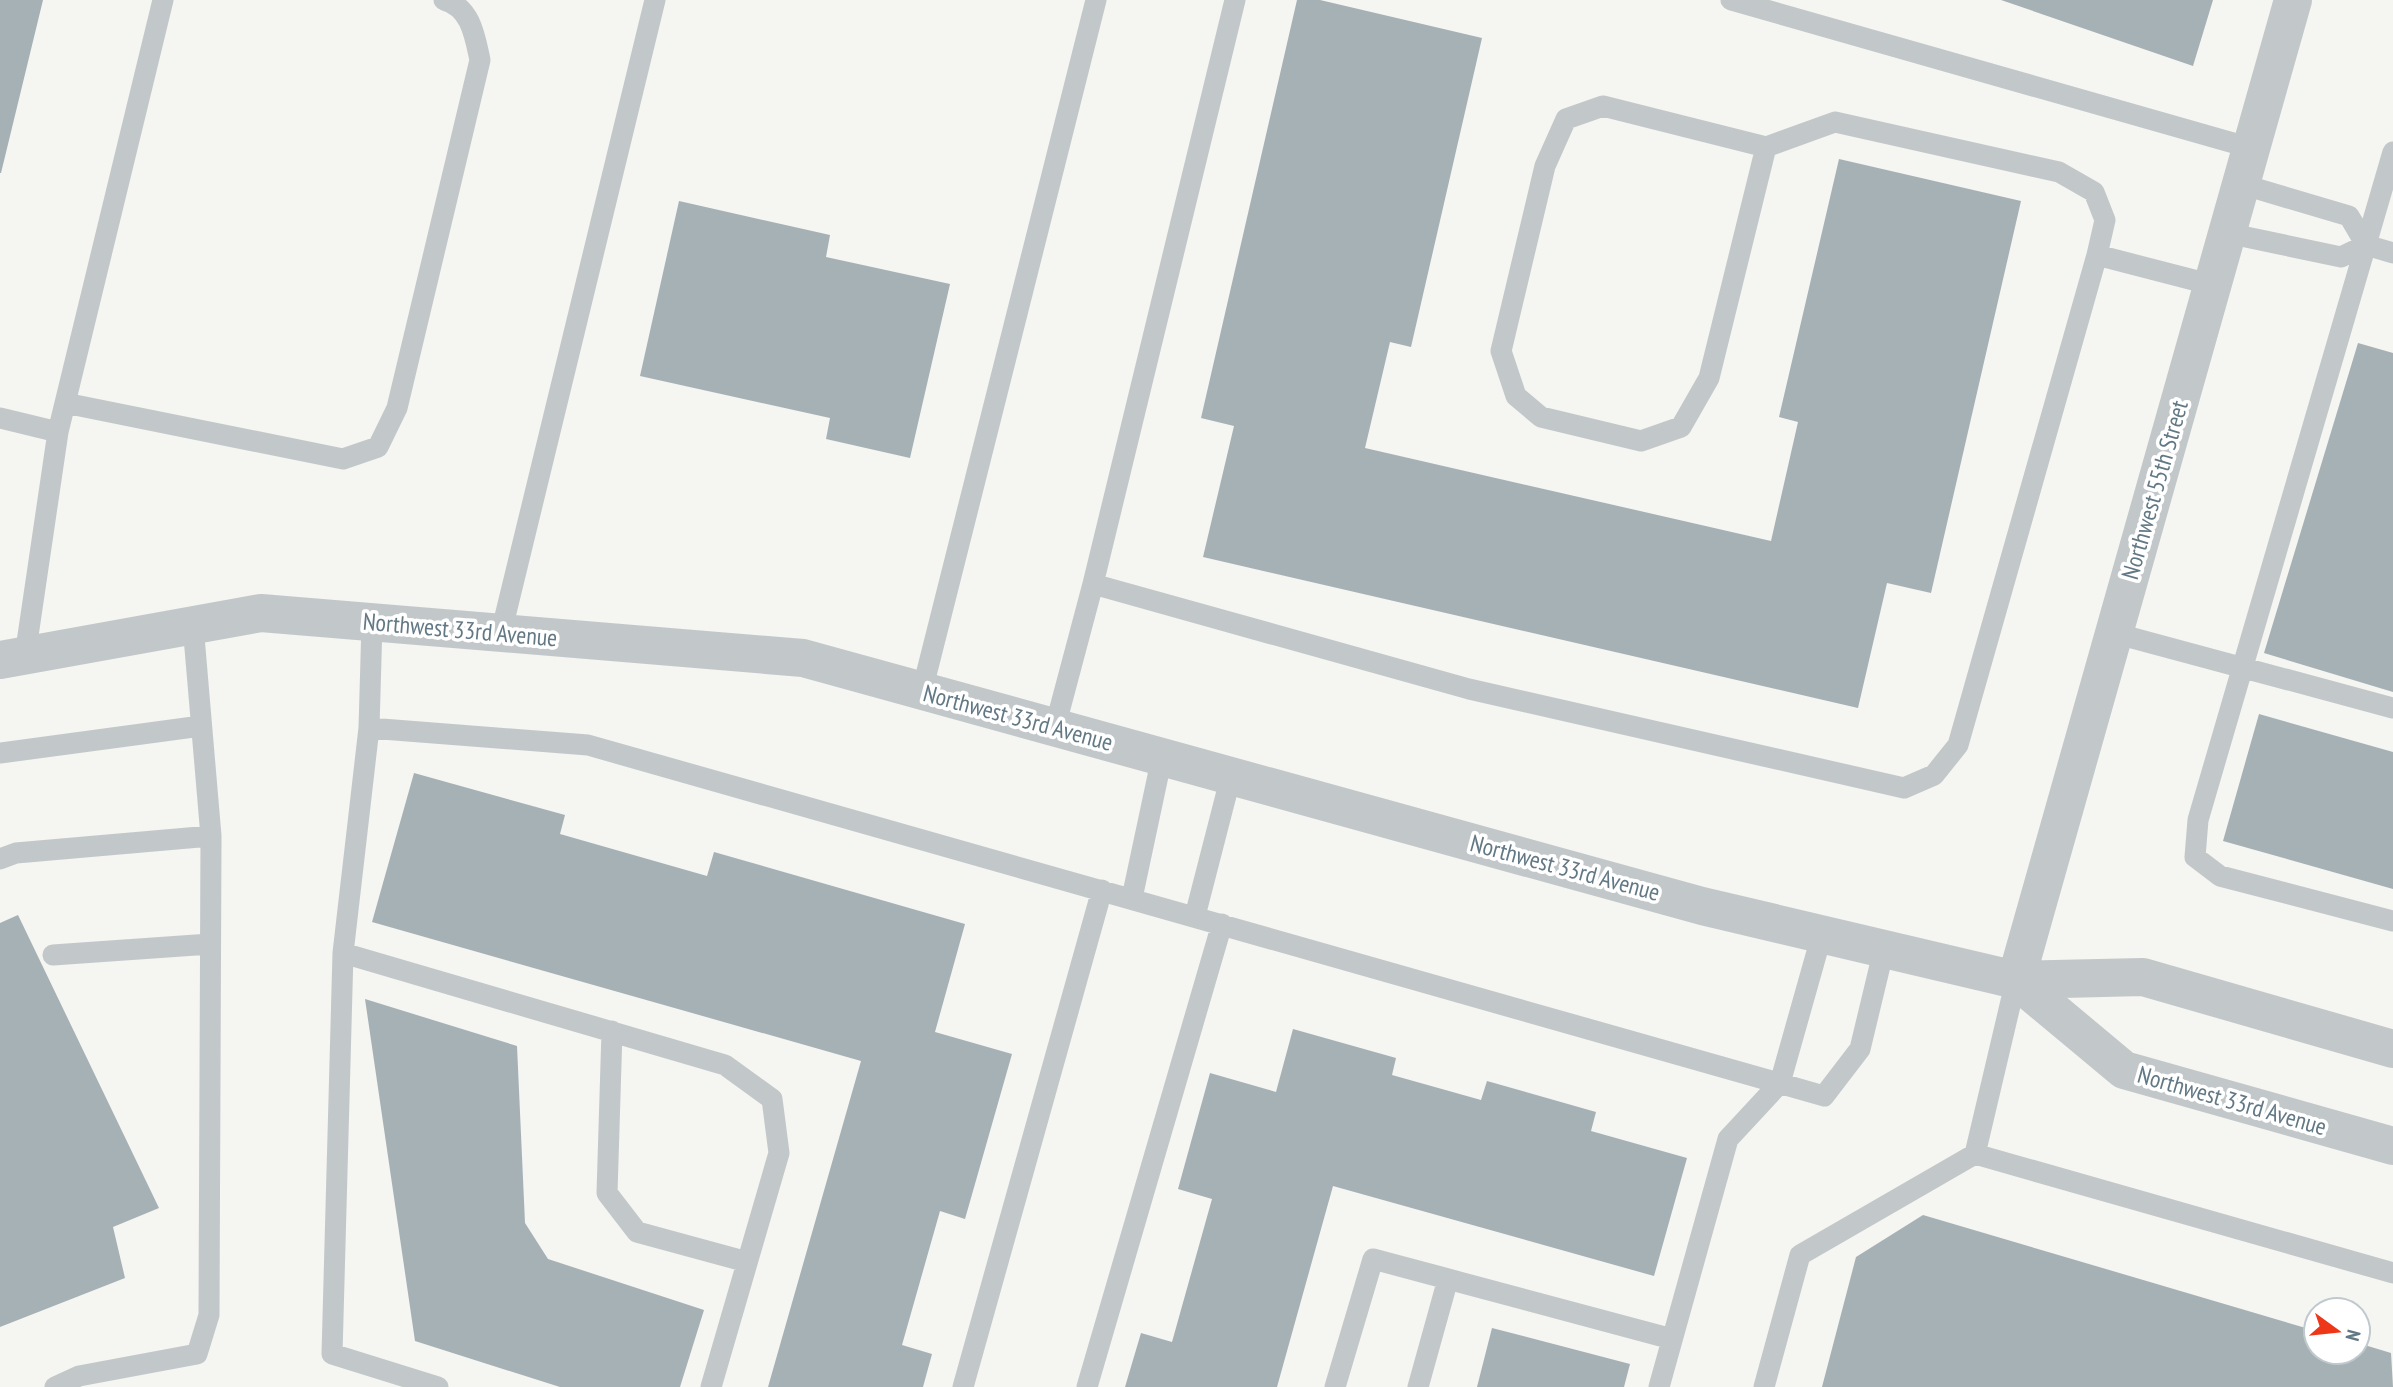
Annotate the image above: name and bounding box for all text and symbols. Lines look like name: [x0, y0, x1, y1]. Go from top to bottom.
street label: Northwest 55th Street: [2114, 396, 2195, 583]
street label: Northwest 33rd Avenue: [362, 606, 559, 653]
street label: Northwest 33rd Avenue: [920, 677, 1116, 758]
street label: Northwest 33rd Avenue: [1467, 827, 1663, 908]
street label: Northwest 33rd Avenue: [2134, 1059, 2330, 1142]
north arrow: [2302, 1296, 2372, 1366]
text: N: [2341, 1327, 2366, 1343]

